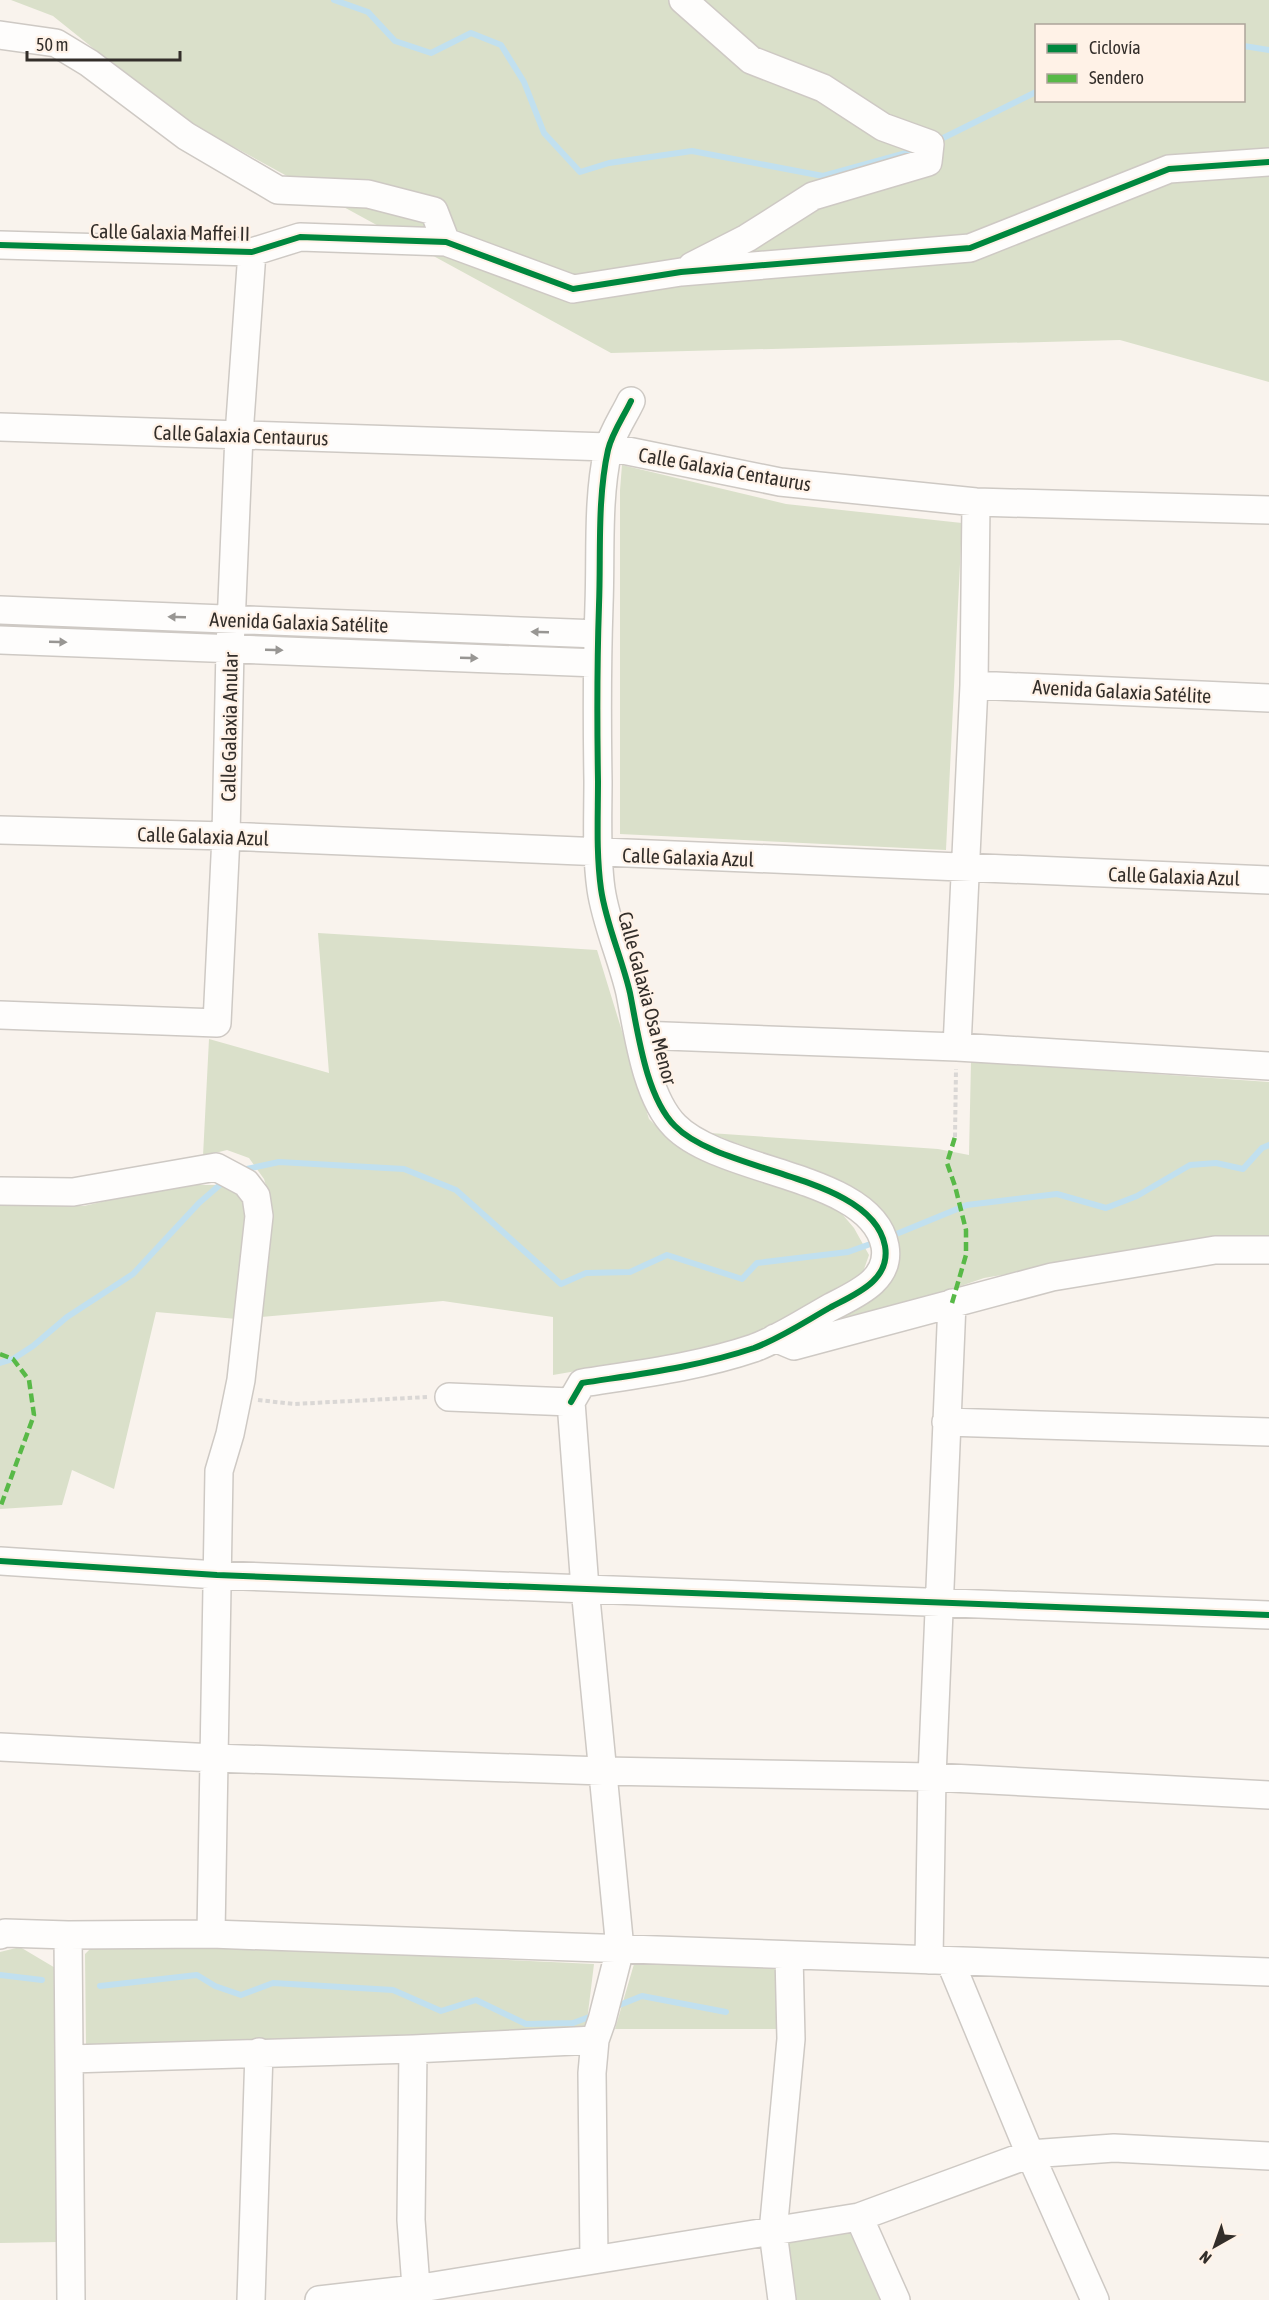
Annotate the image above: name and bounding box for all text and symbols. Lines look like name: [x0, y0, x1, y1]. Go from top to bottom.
scale bar: [27, 24, 180, 62]
legend: [1035, 24, 1245, 102]
text: 50 m: [36, 34, 68, 55]
text: Ciclovía: [1089, 37, 1141, 58]
text: Sendero: [1089, 67, 1144, 88]
street label: Calle Galaxia Maffei II: [90, 219, 250, 245]
street label: Calle Galaxia Centaurus: [153, 420, 329, 450]
street label: Calle Galaxia Centaurus: [637, 442, 813, 496]
street label: Avenida Galaxia Satélite: [209, 607, 389, 637]
one-way arrow: [168, 613, 187, 622]
one-way arrow: [530, 627, 549, 637]
one-way arrow: [49, 637, 68, 647]
one-way arrow: [265, 646, 284, 655]
street label: Calle Galaxia Anular: [216, 651, 242, 802]
one-way arrow: [460, 653, 479, 663]
street label: Avenida Galaxia Satélite: [1032, 675, 1212, 707]
street label: Calle Galaxia Azul: [137, 822, 270, 850]
street label: Calle Galaxia Azul: [622, 843, 755, 871]
street label: Calle Galaxia Azul: [1108, 862, 1241, 890]
street label: Calle Galaxia Osa Menor: [614, 909, 682, 1088]
north arrow: [1185, 2216, 1245, 2276]
text: N: [1196, 2248, 1215, 2267]

